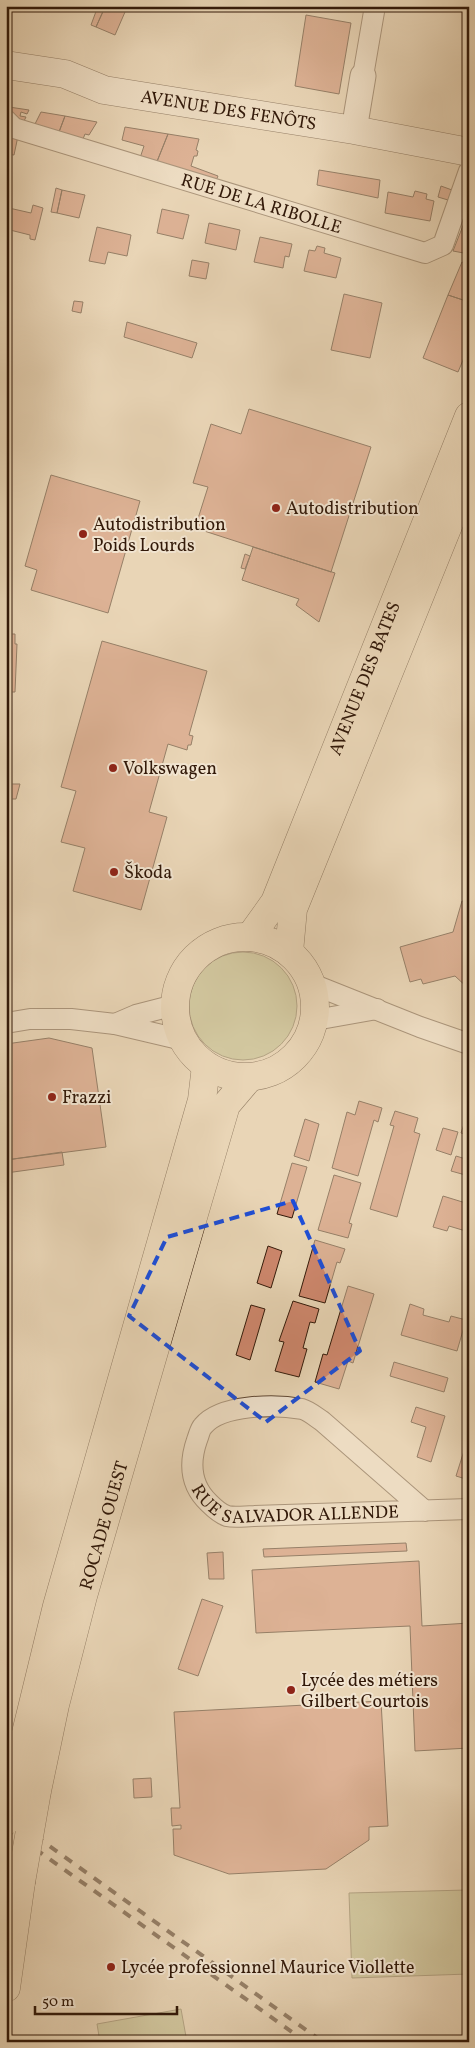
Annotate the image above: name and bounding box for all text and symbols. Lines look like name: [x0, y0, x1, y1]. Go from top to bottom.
street label: AVENUE DES FENÔTS: [139, 85, 318, 138]
street label: RUE DE LA RIBOLLE: [178, 168, 345, 241]
place label: Autodistribution: [286, 497, 419, 522]
marker: Autodistribution: [270, 502, 282, 514]
place label: Autodistribution Poids Lourds: [93, 513, 226, 559]
marker: Autodistribution Poids Lourds: [77, 528, 89, 540]
street label: AVENUE DES BATES: [324, 598, 408, 759]
place label: Volkswagen: [123, 757, 217, 782]
marker: Volkswagen: [107, 762, 119, 774]
place label: Škoda: [124, 861, 172, 886]
marker: Škoda: [108, 866, 120, 878]
place label: Frazzi: [62, 1086, 112, 1111]
marker: Frazzi: [46, 1091, 58, 1103]
street label: ROCADE OUEST: [74, 1458, 136, 1593]
street label: RUE SALVADOR ALLENDE: [184, 1480, 399, 1531]
place label: Lycée des métiers Gilbert Courtois: [301, 1669, 438, 1715]
marker: Lycée des métiers Gilbert Courtois: [285, 1684, 297, 1696]
place label: Lycée professionnel Maurice Viollette: [121, 1956, 414, 1981]
marker: Lycée professionnel Maurice Viollette: [105, 1961, 117, 1973]
scale bar: [35, 1983, 178, 2015]
text: 50 m: [42, 1992, 74, 2013]

